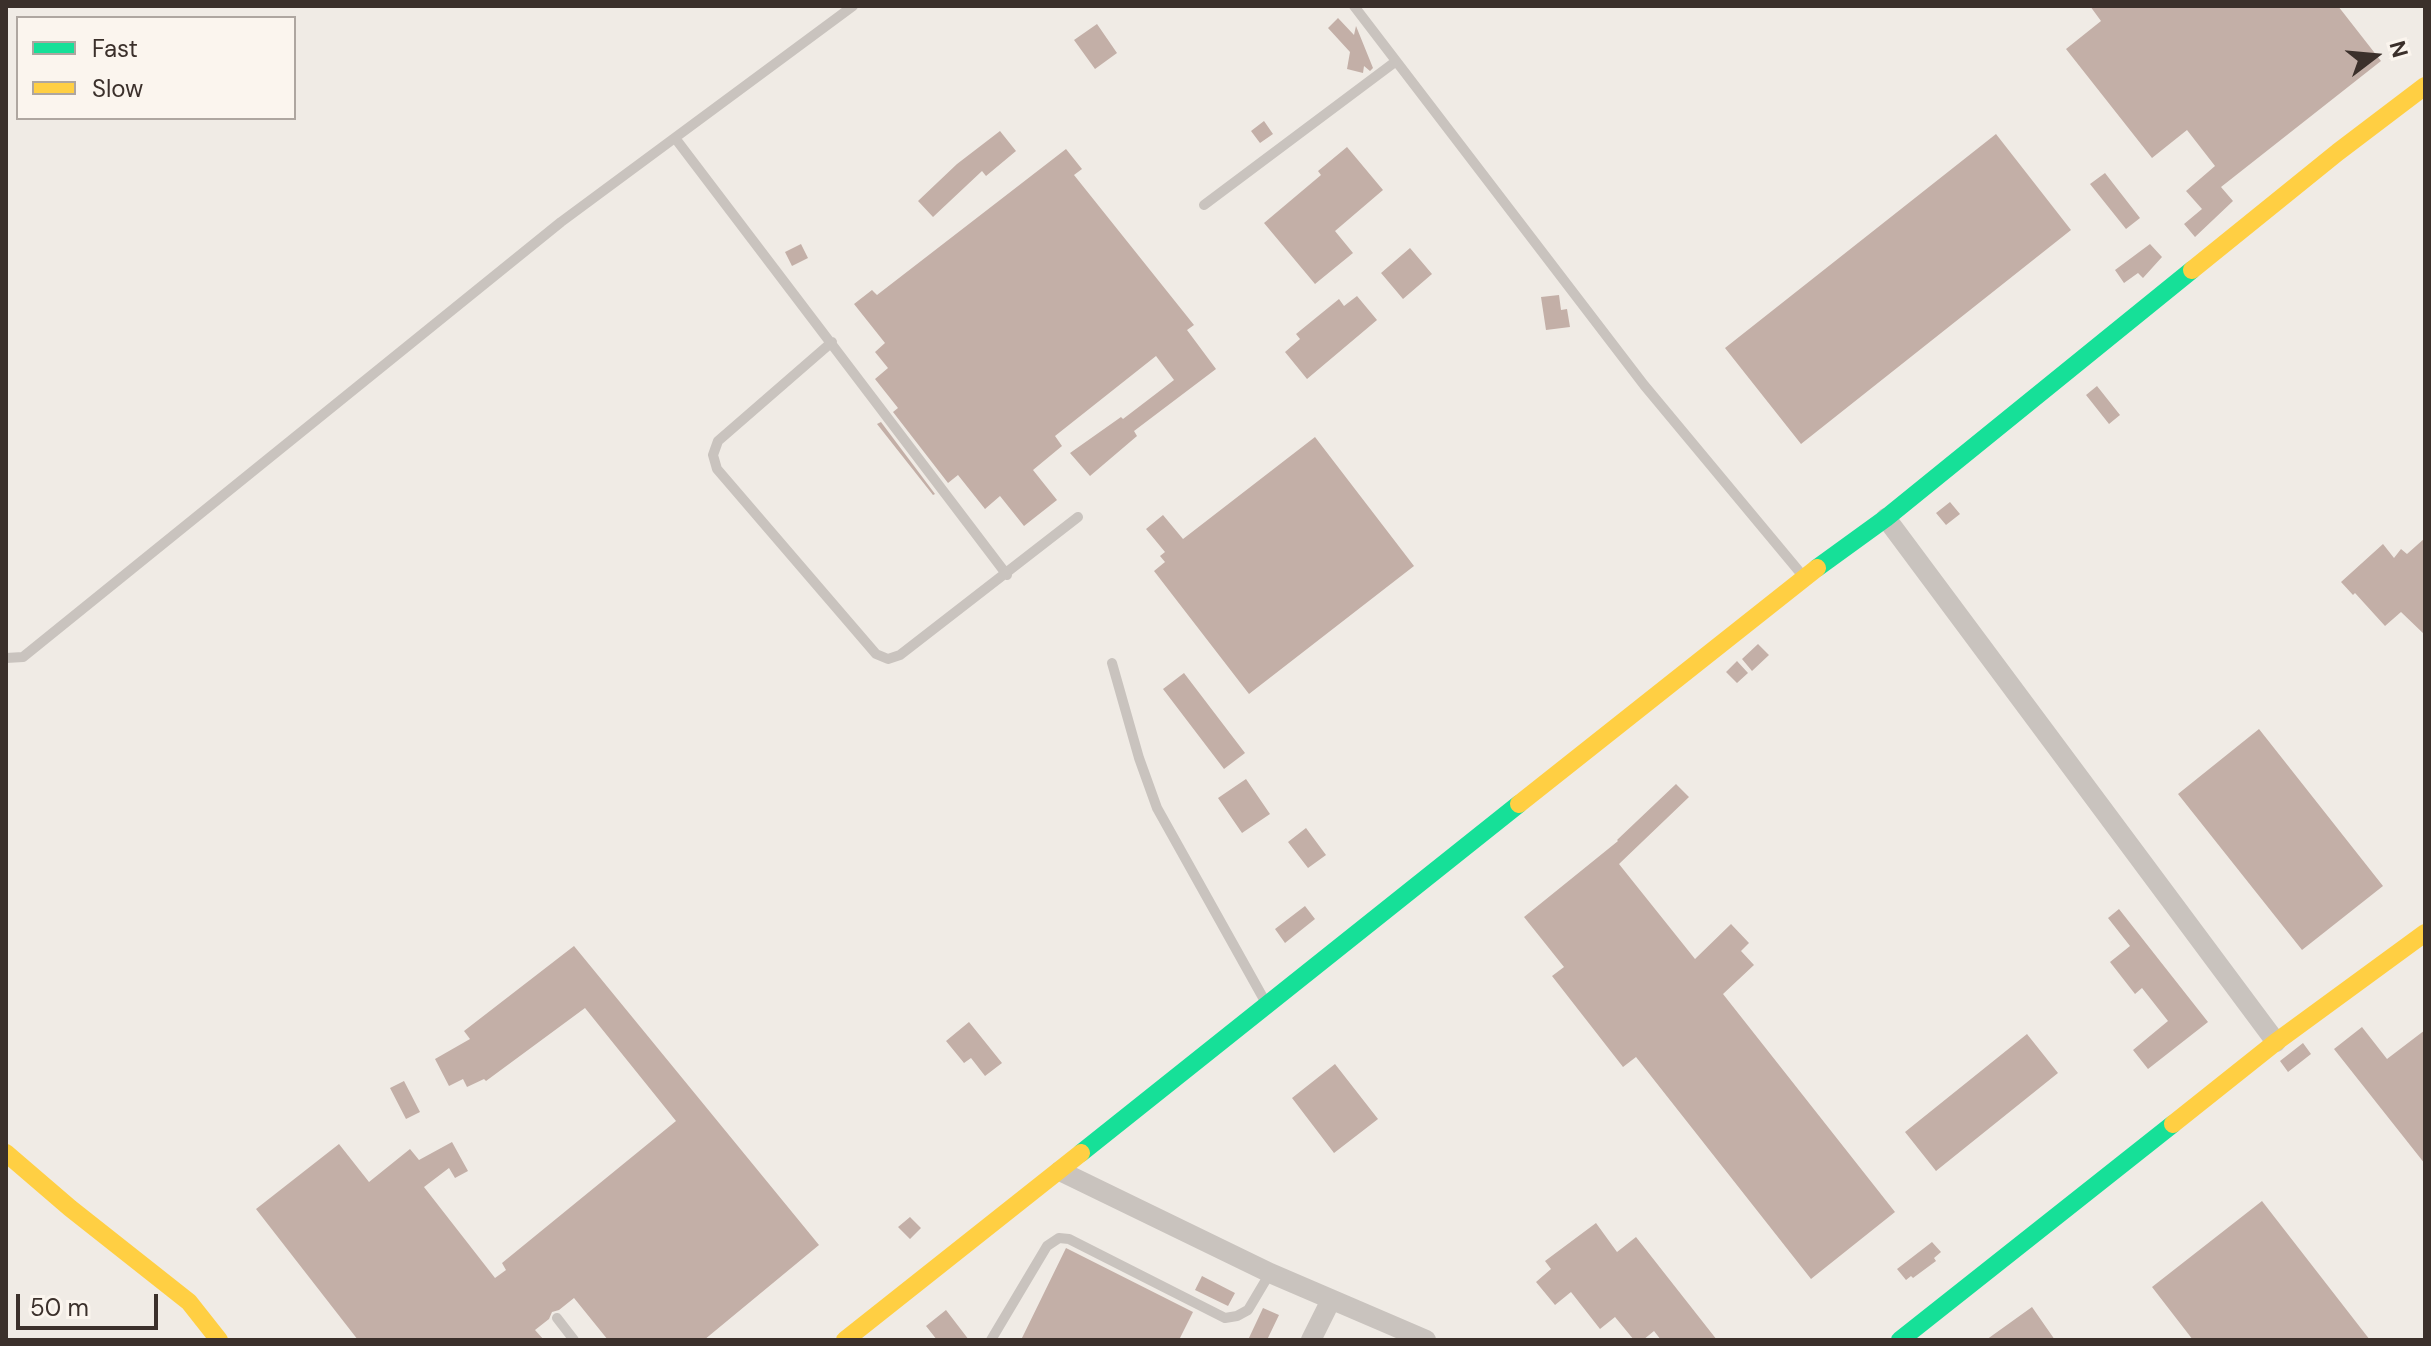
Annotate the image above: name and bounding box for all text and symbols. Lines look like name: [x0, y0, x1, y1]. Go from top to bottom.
legend: [16, 16, 296, 120]
north arrow: [2335, 16, 2415, 96]
text: Fast: [92, 33, 138, 64]
text: N: [2382, 38, 2415, 61]
text: Slow: [92, 73, 143, 104]
scale bar: [20, 1278, 162, 1328]
text: 50 m: [30, 1292, 89, 1323]

